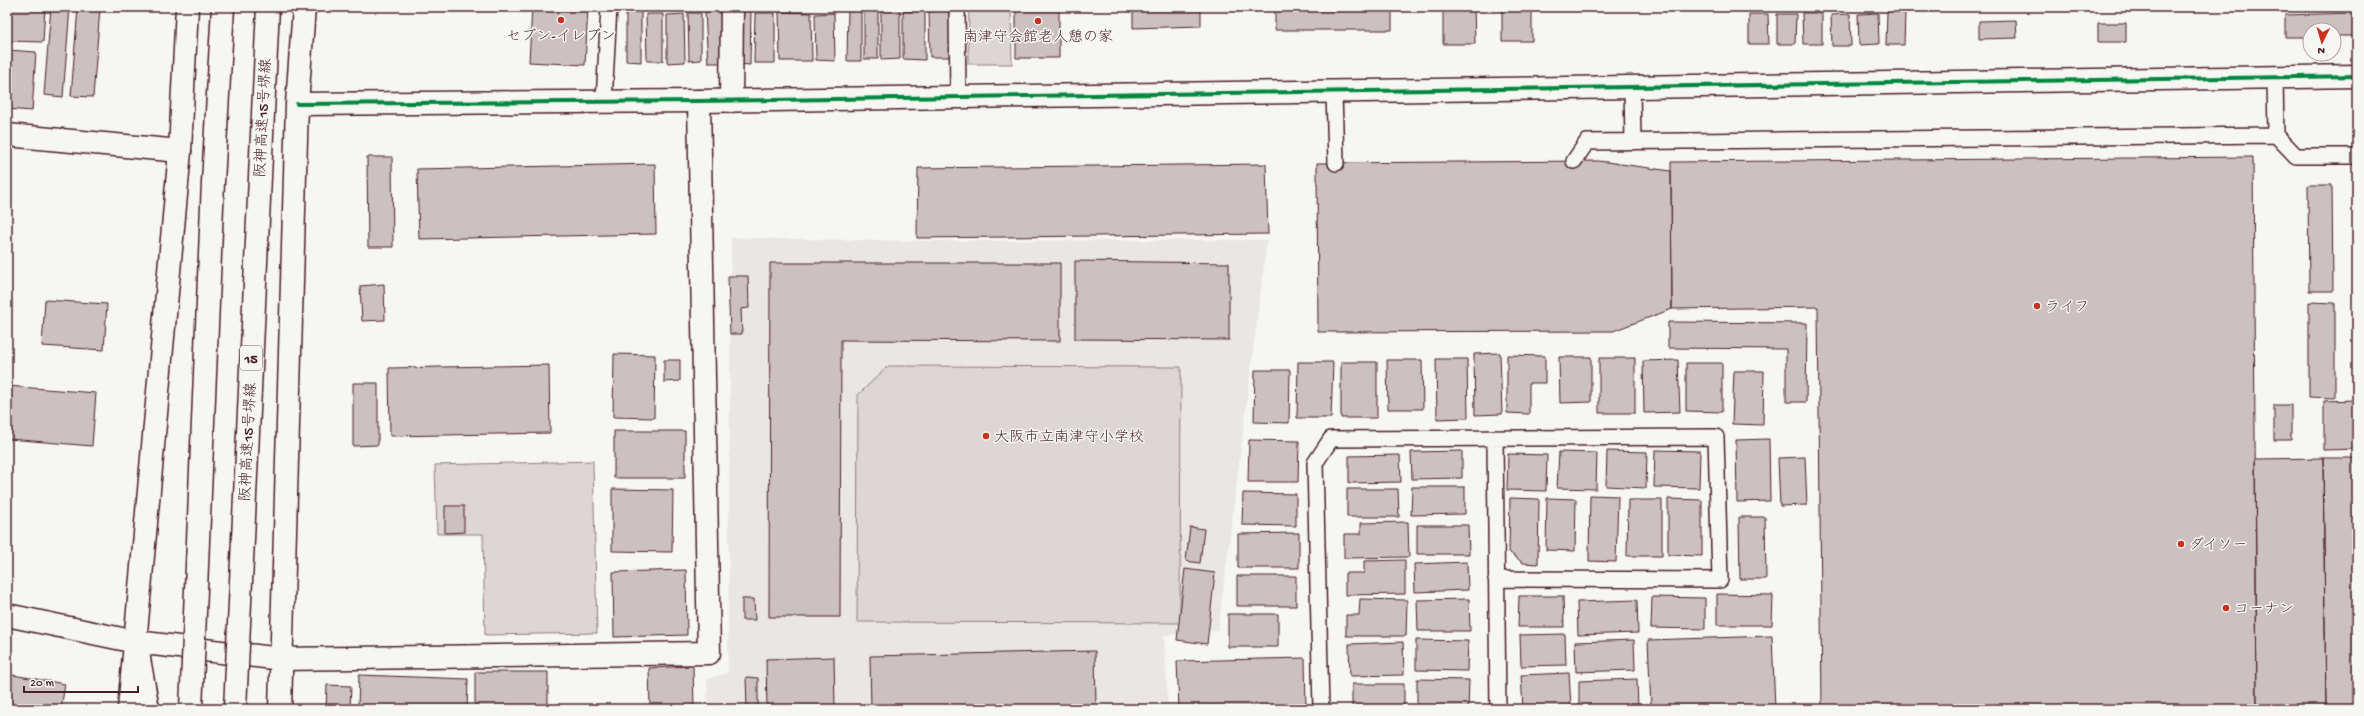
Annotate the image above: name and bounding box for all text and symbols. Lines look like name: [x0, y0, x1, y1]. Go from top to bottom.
marker: セブン-イレブン: [556, 15, 566, 25]
marker: 南津守会館老人憩の家: [1033, 16, 1043, 26]
north arrow: [2302, 22, 2342, 62]
place label: セブン-イレブン: [506, 28, 616, 46]
place label: 南津守会館老人憩の家: [963, 28, 1113, 47]
text: N: [2317, 44, 2325, 56]
street label: 阪神高速15号堺線: [251, 58, 276, 178]
place label: ライフ: [2045, 299, 2089, 317]
marker: ライフ: [2032, 301, 2042, 311]
road number: 15: [240, 346, 262, 370]
street label: 阪神高速15号堺線: [236, 382, 261, 502]
place label: 大阪市立南津守小学校: [994, 428, 1144, 447]
marker: 大阪市立南津守小学校: [981, 431, 991, 441]
place label: ダイソー: [2189, 536, 2248, 555]
marker: ダイソー: [2176, 539, 2186, 549]
place label: コーナン: [2234, 601, 2294, 619]
marker: コーナン: [2221, 603, 2231, 613]
scale bar: [24, 668, 138, 694]
text: 20 m: [30, 677, 55, 691]

